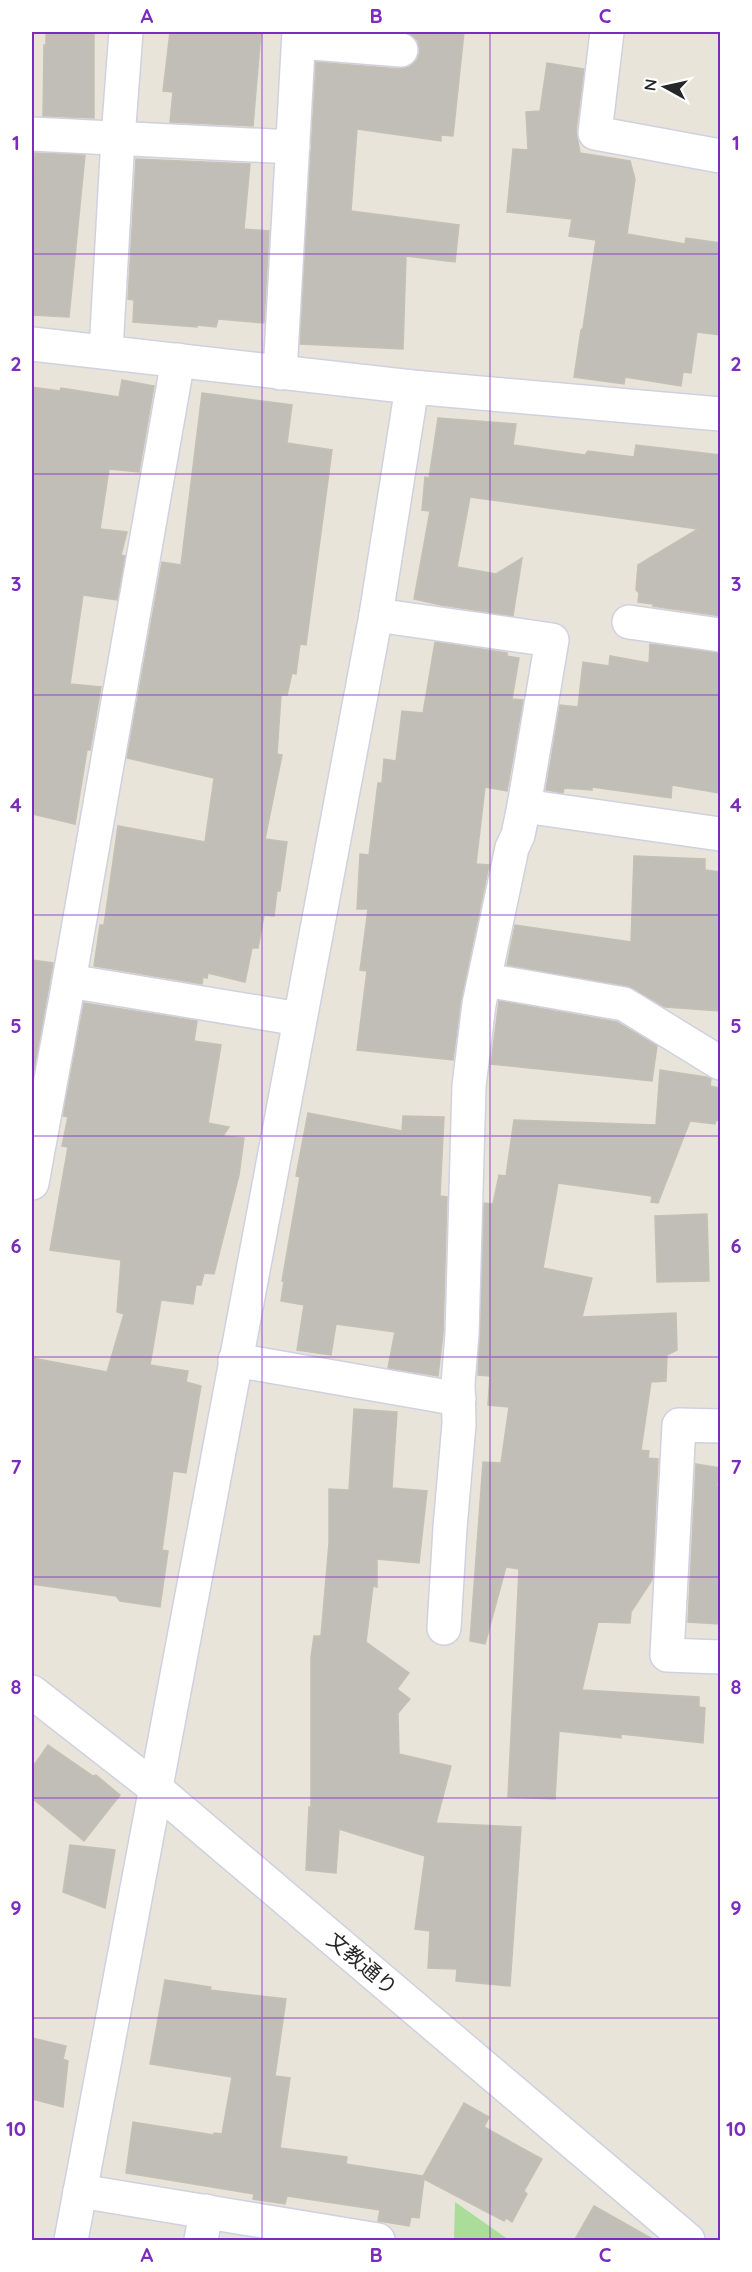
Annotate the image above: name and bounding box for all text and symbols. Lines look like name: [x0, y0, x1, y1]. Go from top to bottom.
text: A: [141, 3, 154, 28]
text: B: [369, 3, 383, 28]
text: C: [599, 3, 612, 28]
north arrow: [635, 57, 695, 117]
text: N: [639, 78, 661, 92]
text: 1: [12, 130, 20, 155]
text: 1: [732, 130, 740, 155]
text: 2: [10, 351, 22, 376]
text: 2: [730, 351, 742, 376]
text: 3: [11, 571, 21, 596]
text: 3: [731, 571, 741, 596]
text: 4: [10, 792, 22, 817]
text: 4: [730, 792, 742, 817]
text: 5: [10, 1013, 22, 1038]
text: 5: [730, 1013, 742, 1038]
text: 6: [10, 1233, 22, 1258]
text: 6: [730, 1233, 742, 1258]
text: 7: [11, 1454, 22, 1479]
text: 7: [731, 1454, 742, 1479]
text: 8: [11, 1674, 22, 1699]
text: 8: [731, 1674, 742, 1699]
text: 9: [10, 1895, 22, 1920]
text: 9: [730, 1895, 742, 1920]
street label: 文教通り: [322, 1926, 403, 2000]
text: 10: [6, 2116, 26, 2141]
text: 10: [726, 2116, 746, 2141]
text: A: [141, 2242, 154, 2267]
text: B: [369, 2242, 383, 2267]
text: C: [599, 2242, 612, 2267]

